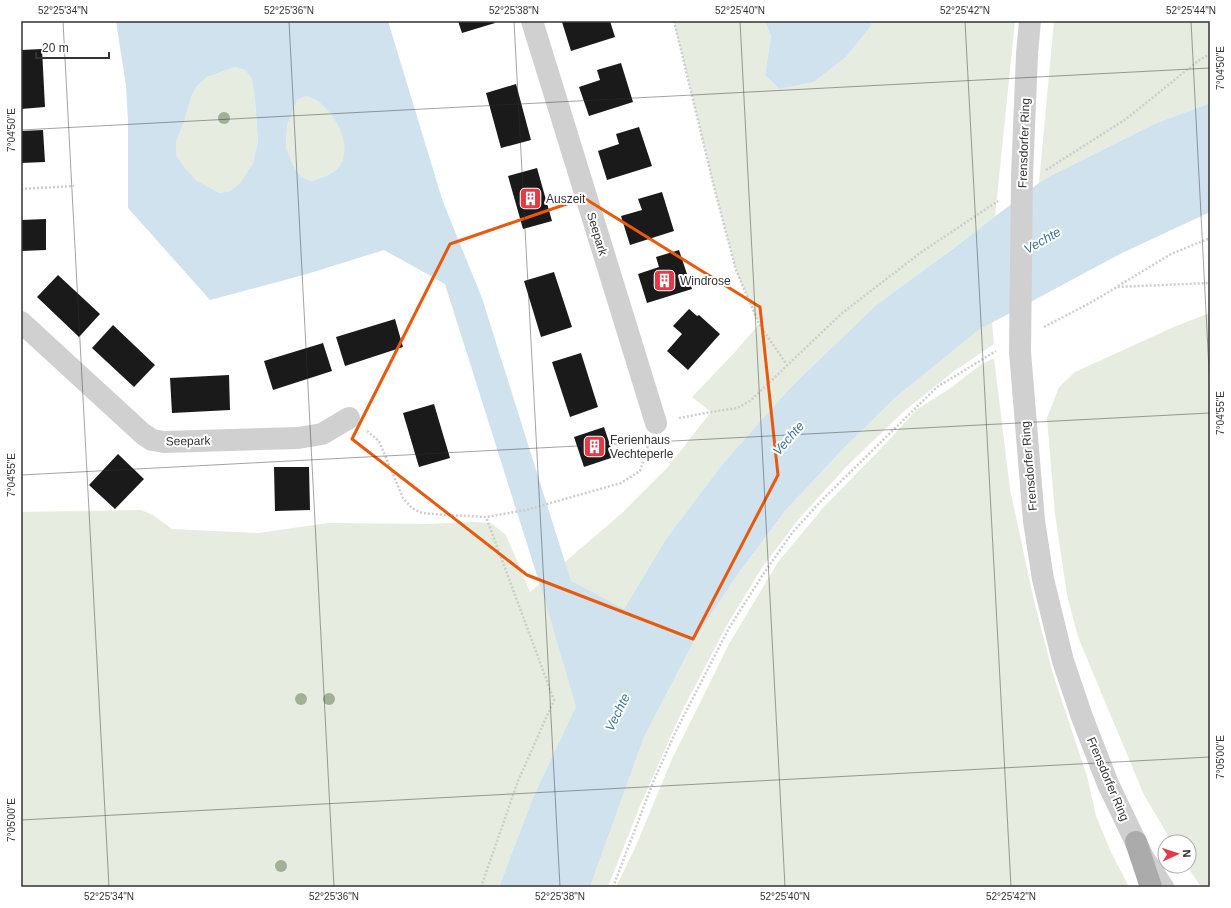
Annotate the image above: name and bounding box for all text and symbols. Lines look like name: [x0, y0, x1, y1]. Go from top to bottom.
text: 52°25'34"N: [38, 5, 88, 16]
text: 52°25'36"N: [264, 5, 314, 16]
text: 52°25'38"N: [489, 5, 539, 16]
text: 52°25'40"N: [715, 5, 765, 16]
text: 52°25'42"N: [940, 5, 990, 16]
text: 52°25'44"N: [1166, 5, 1216, 16]
scale bar: [36, 34, 109, 60]
text: 20 m: [42, 41, 69, 55]
text: 7°04'50"E: [1215, 46, 1226, 90]
street label: Frensdorfer Ring: [1015, 98, 1033, 188]
text: 7°04'50"E: [6, 108, 17, 152]
building icon: Auszeit: [517, 186, 543, 212]
place label: Auszeit: [546, 192, 586, 206]
street label: Seepark: [584, 211, 611, 258]
water label: Vechte: [1021, 224, 1063, 257]
building icon: Windrose: [652, 268, 678, 294]
place label: Windrose: [680, 274, 731, 288]
text: 7°04'55"E: [1215, 391, 1226, 435]
water label: Vechte: [770, 418, 807, 458]
street label: Frensdorfer Ring: [1018, 421, 1040, 511]
place label: Ferienhaus Vechteperle: [610, 433, 674, 461]
street label: Seepark: [166, 434, 211, 448]
building icon: Ferienhaus Vechteperle: [581, 434, 607, 460]
text: 7°04'55"E: [6, 453, 17, 497]
water label: Vechte: [602, 691, 633, 733]
street label: Frensdorfer Ring: [1084, 735, 1132, 823]
text: 7°05'00"E: [1215, 735, 1226, 779]
text: 7°05'00"E: [6, 798, 17, 842]
north arrow: [1157, 834, 1197, 874]
text: N: [1181, 849, 1193, 858]
text: 52°25'34"N: [84, 891, 134, 902]
text: 52°25'36"N: [309, 891, 359, 902]
text: 52°25'38"N: [535, 891, 585, 902]
text: 52°25'40"N: [760, 891, 810, 902]
text: 52°25'42"N: [986, 891, 1036, 902]

